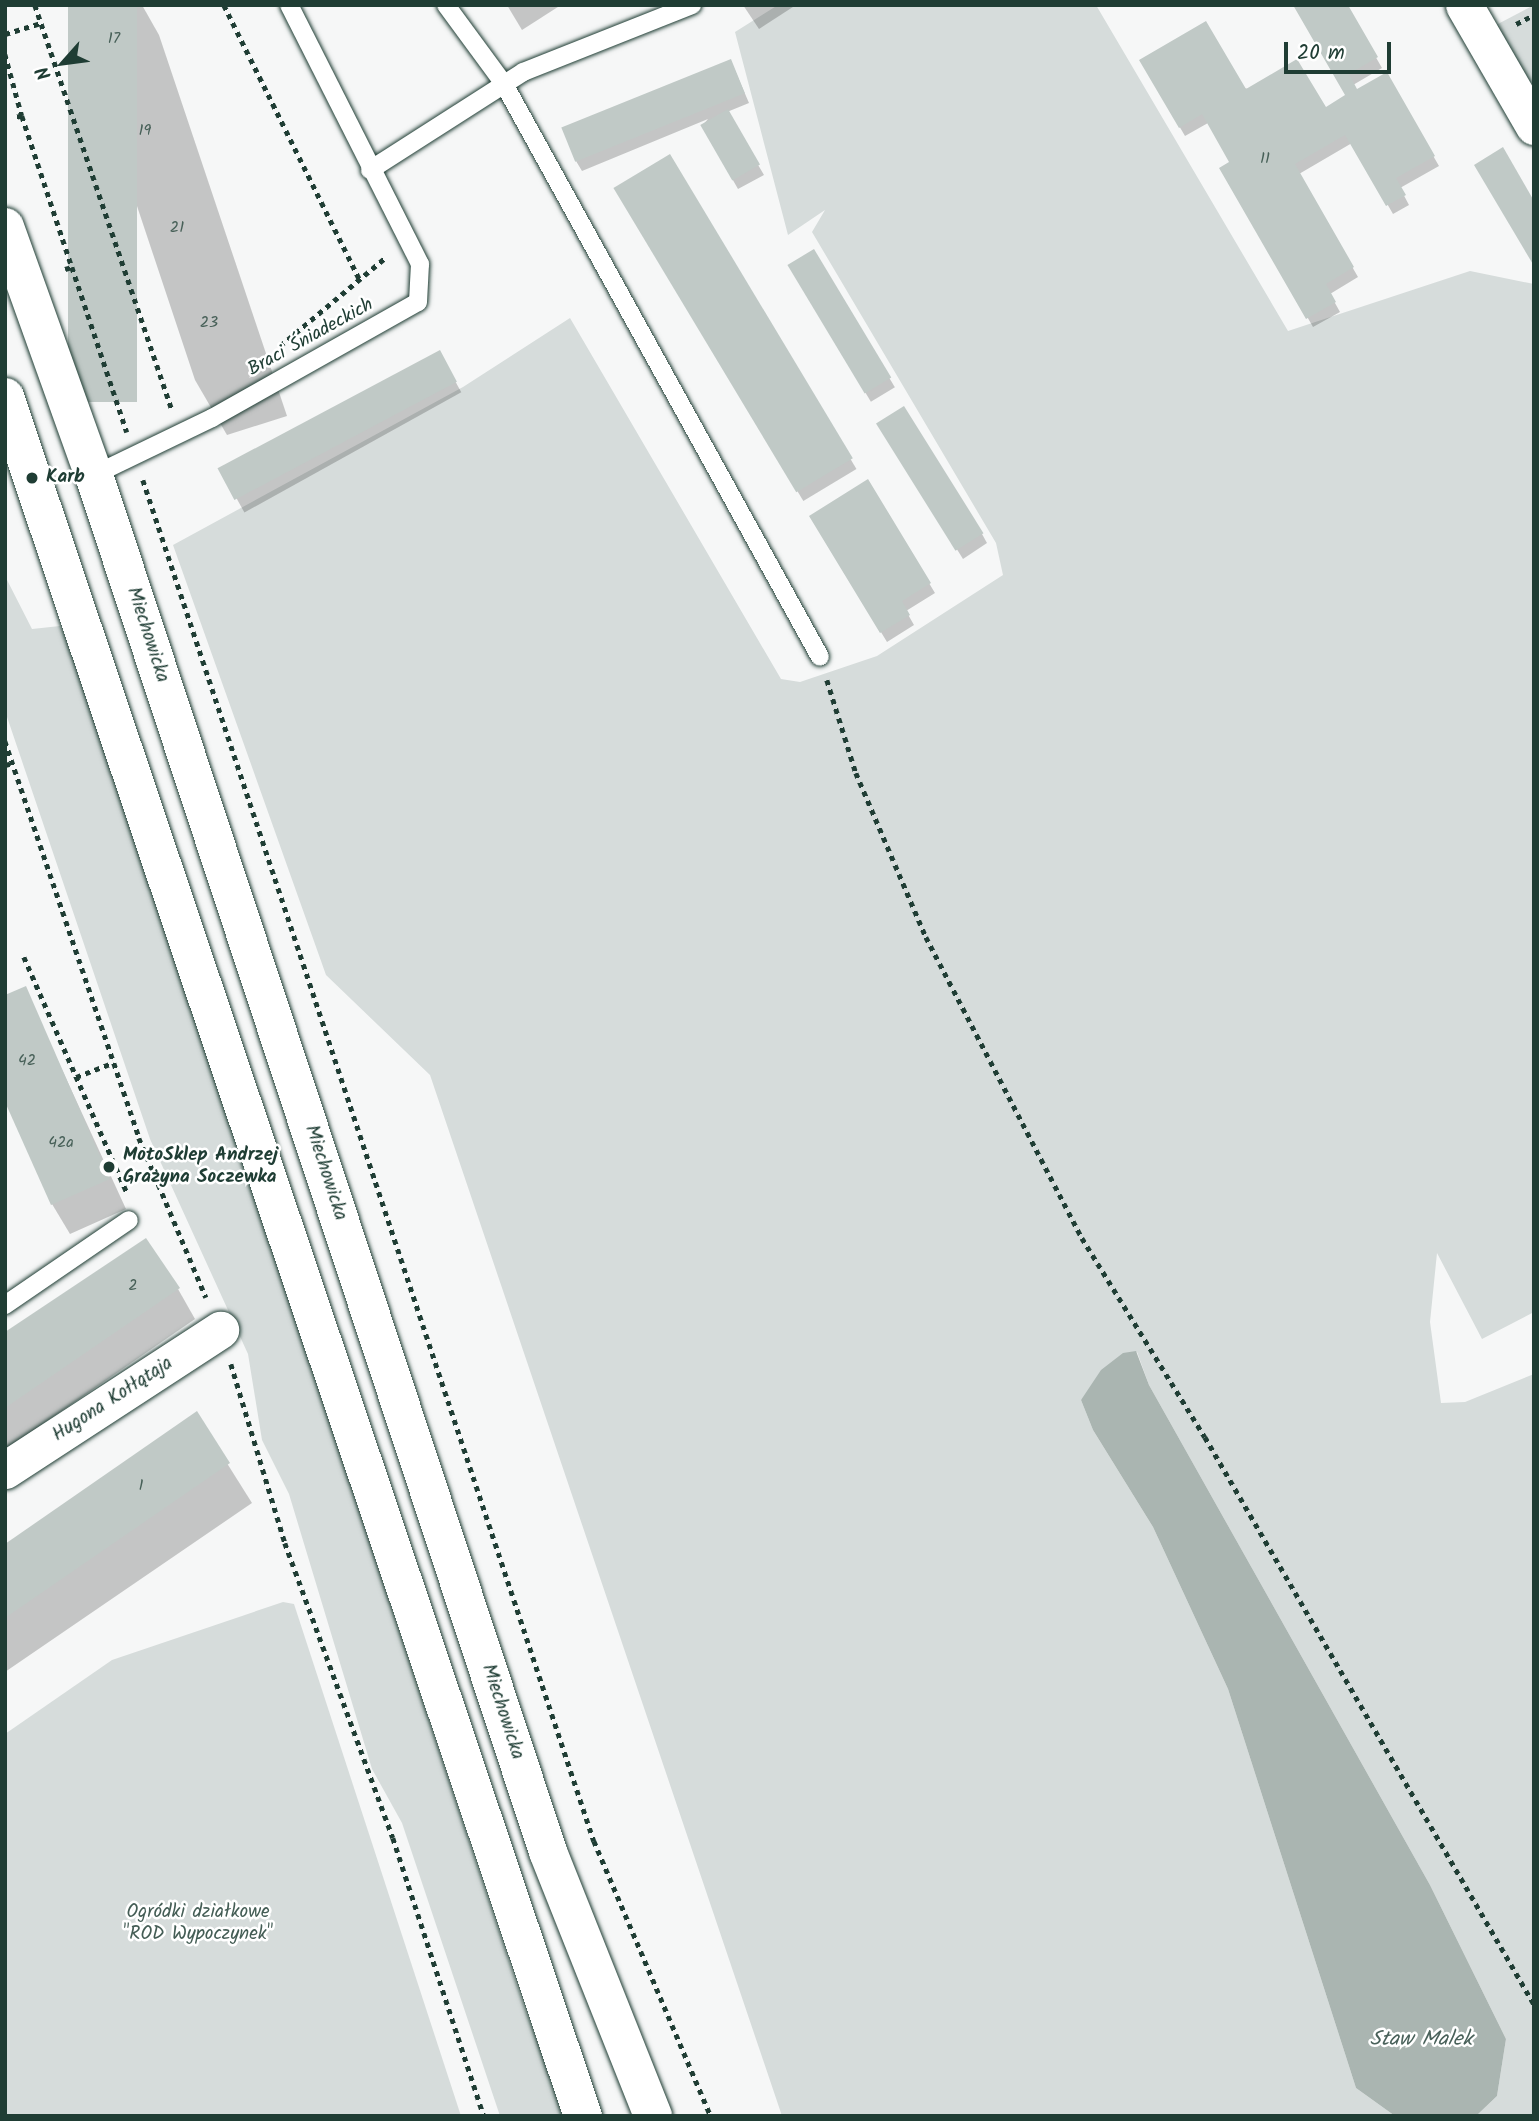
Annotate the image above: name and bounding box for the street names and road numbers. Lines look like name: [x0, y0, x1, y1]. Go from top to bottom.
street label: Braci Śniadeckich: [244, 294, 378, 382]
street label: Miechowicka: [121, 584, 173, 686]
street label: Miechowicka: [299, 1122, 351, 1224]
street label: Hugona Kołłątaja: [49, 1353, 177, 1447]
street label: Miechowicka: [476, 1661, 528, 1763]

